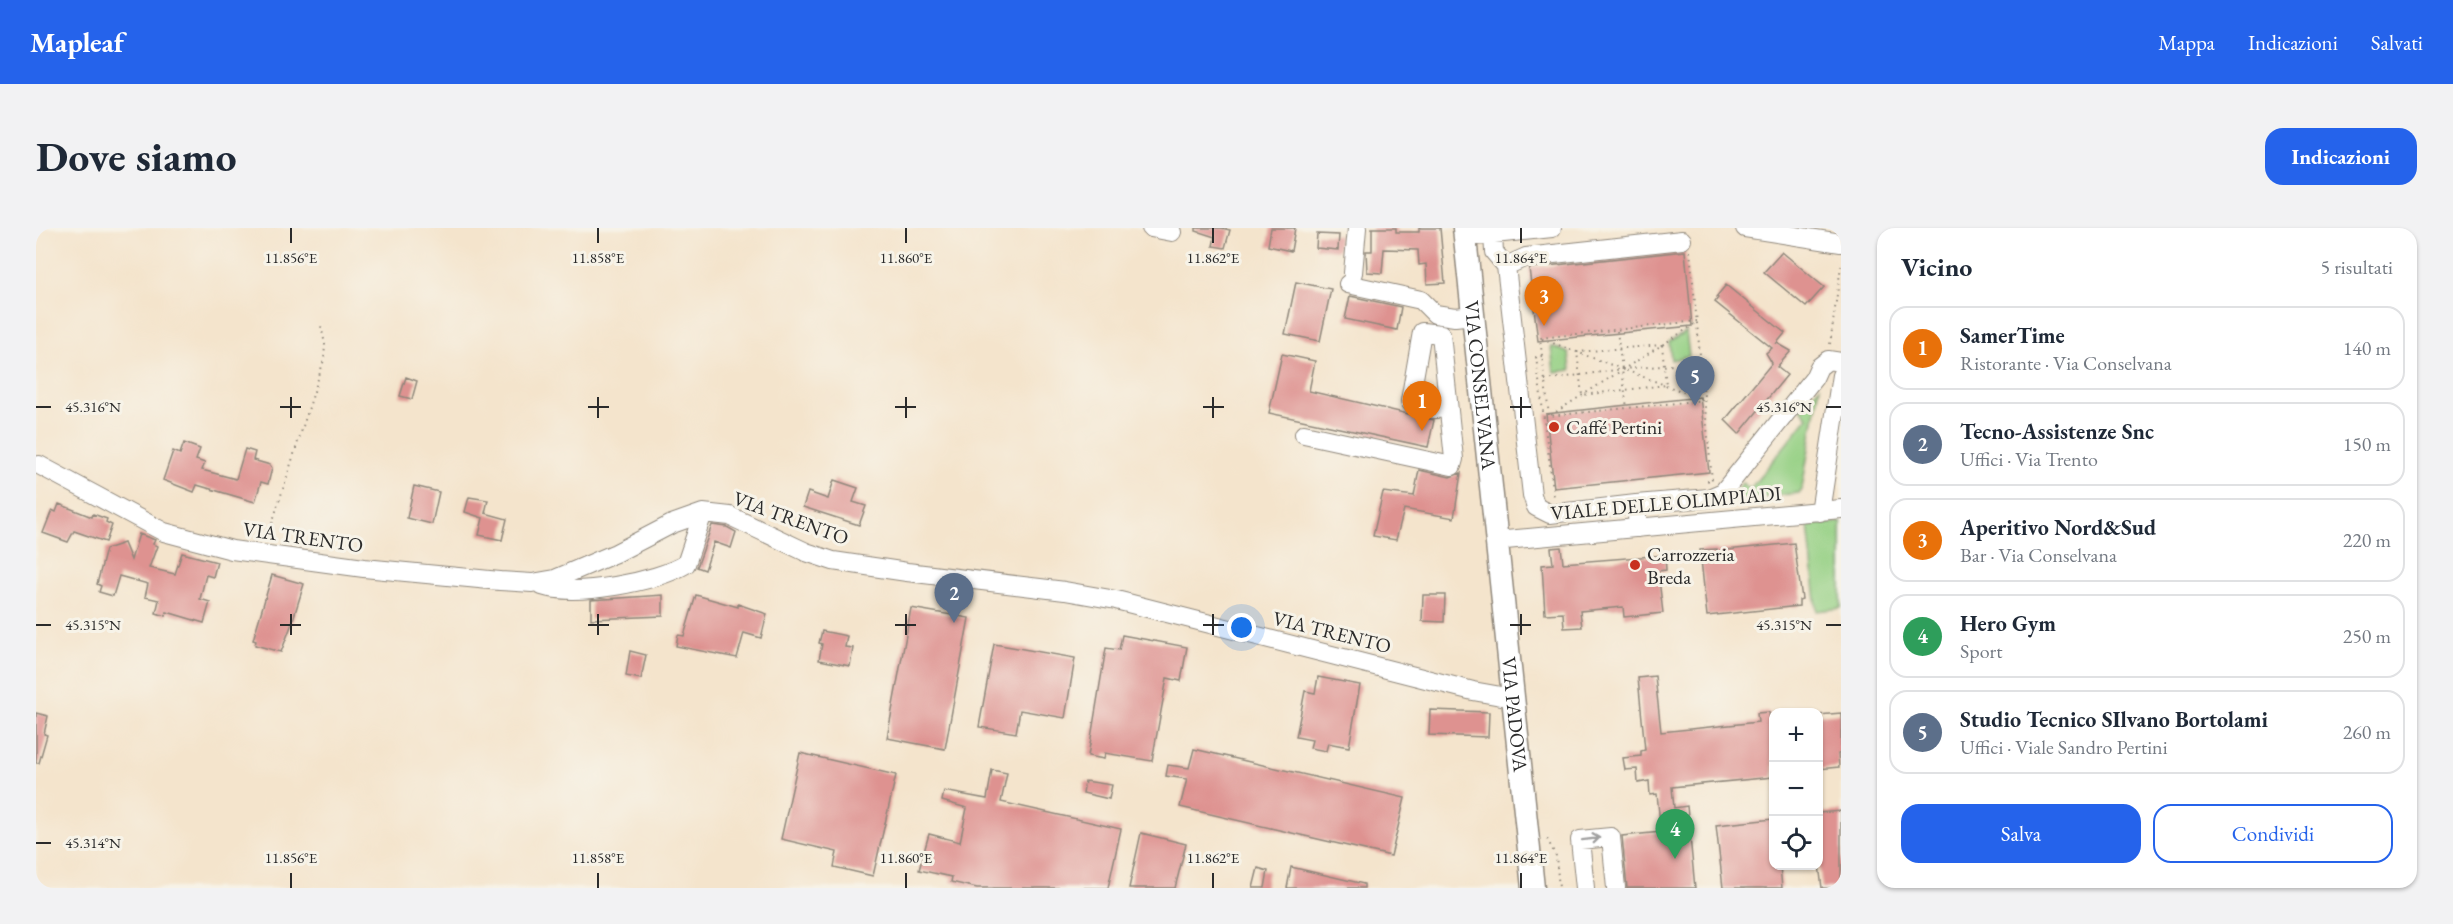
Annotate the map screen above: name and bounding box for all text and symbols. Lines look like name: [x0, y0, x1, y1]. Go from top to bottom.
text: Mapleaf: [30, 24, 124, 60]
text: Mappa: [2158, 29, 2215, 56]
text: Indicazioni: [2248, 29, 2338, 56]
text: Salvati: [2371, 29, 2423, 56]
button: Indicazioni: [2265, 128, 2417, 185]
text: Dove siamo: [36, 129, 237, 184]
text: 11.856°E: [265, 248, 318, 267]
text: 11.858°E: [572, 248, 625, 267]
text: 11.860°E: [880, 248, 933, 267]
text: 11.862°E: [1187, 248, 1240, 267]
text: 11.864°E: [1495, 248, 1548, 267]
text: Vicino: [1901, 250, 1972, 284]
text: 5 risultati: [2321, 254, 2393, 280]
pin: 3: [1524, 276, 1564, 326]
street label: VIA CONSELVANA: [1459, 299, 1502, 471]
text: SamerTime: [1960, 321, 2065, 350]
text: 1: [1917, 335, 1928, 361]
text: 140 m: [2343, 335, 2391, 361]
text: Ristorante · Via Conselvana: [1960, 350, 2172, 376]
pin: 5: [1676, 356, 1714, 406]
pin: 1: [1402, 382, 1442, 431]
text: 45.316°N: [65, 397, 121, 416]
text: 45.316°N: [1756, 397, 1812, 416]
place label: Caffé Pertini: [1566, 414, 1662, 440]
text: Tecno-Assistenze Snc: [1960, 417, 2154, 446]
marker: Caffé Pertini: [1547, 420, 1561, 434]
text: 2: [1917, 431, 1928, 457]
text: 150 m: [2343, 431, 2391, 457]
text: Uffici · Via Trento: [1960, 446, 2098, 472]
street label: VIALE DELLE OLIMPIADI: [1550, 480, 1783, 526]
street label: VIA TRENTO: [730, 485, 852, 551]
text: Aperitivo Nord&Sud: [1960, 513, 2156, 542]
street label: VIA TRENTO: [241, 516, 365, 558]
text: 3: [1917, 527, 1928, 553]
text: 220 m: [2343, 527, 2391, 553]
place label: Carrozzeria Breda: [1647, 541, 1735, 590]
text: Bar · Via Conselvana: [1960, 542, 2117, 568]
marker: Carrozzeria Breda: [1628, 558, 1642, 572]
pin: 2: [934, 574, 974, 623]
street label: VIA TRENTO: [1270, 605, 1394, 659]
text: Hero Gym: [1960, 609, 2056, 638]
your location: [1227, 613, 1256, 642]
text: 45.315°N: [65, 615, 121, 634]
text: 45.315°N: [1756, 615, 1812, 634]
text: 4: [1917, 623, 1928, 649]
text: 250 m: [2343, 623, 2391, 649]
text: Sport: [1960, 638, 2003, 664]
street label: VIA PADOVA: [1496, 656, 1534, 773]
text: Studio Tecnico SIlvano Bortolami: [1960, 705, 2268, 734]
map controls: [1769, 708, 1823, 870]
button: +: [1769, 708, 1823, 762]
text: 5: [1917, 719, 1928, 745]
text: 260 m: [2343, 719, 2391, 745]
text: Uffici · Viale Sandro Pertini: [1960, 734, 2168, 760]
button: −: [1769, 762, 1823, 816]
button: Salva: [1901, 804, 2141, 863]
button: Condividi: [2153, 804, 2393, 863]
pin: 4: [1656, 810, 1694, 859]
button: locate: [1769, 816, 1823, 870]
text: 45.314°N: [65, 833, 121, 852]
one-way arrow: [1580, 833, 1600, 844]
text: 11.856°E: [265, 848, 318, 867]
text: 11.858°E: [572, 848, 625, 867]
text: 11.860°E: [880, 848, 933, 867]
text: 11.862°E: [1187, 848, 1240, 867]
text: 11.864°E: [1495, 848, 1548, 867]

